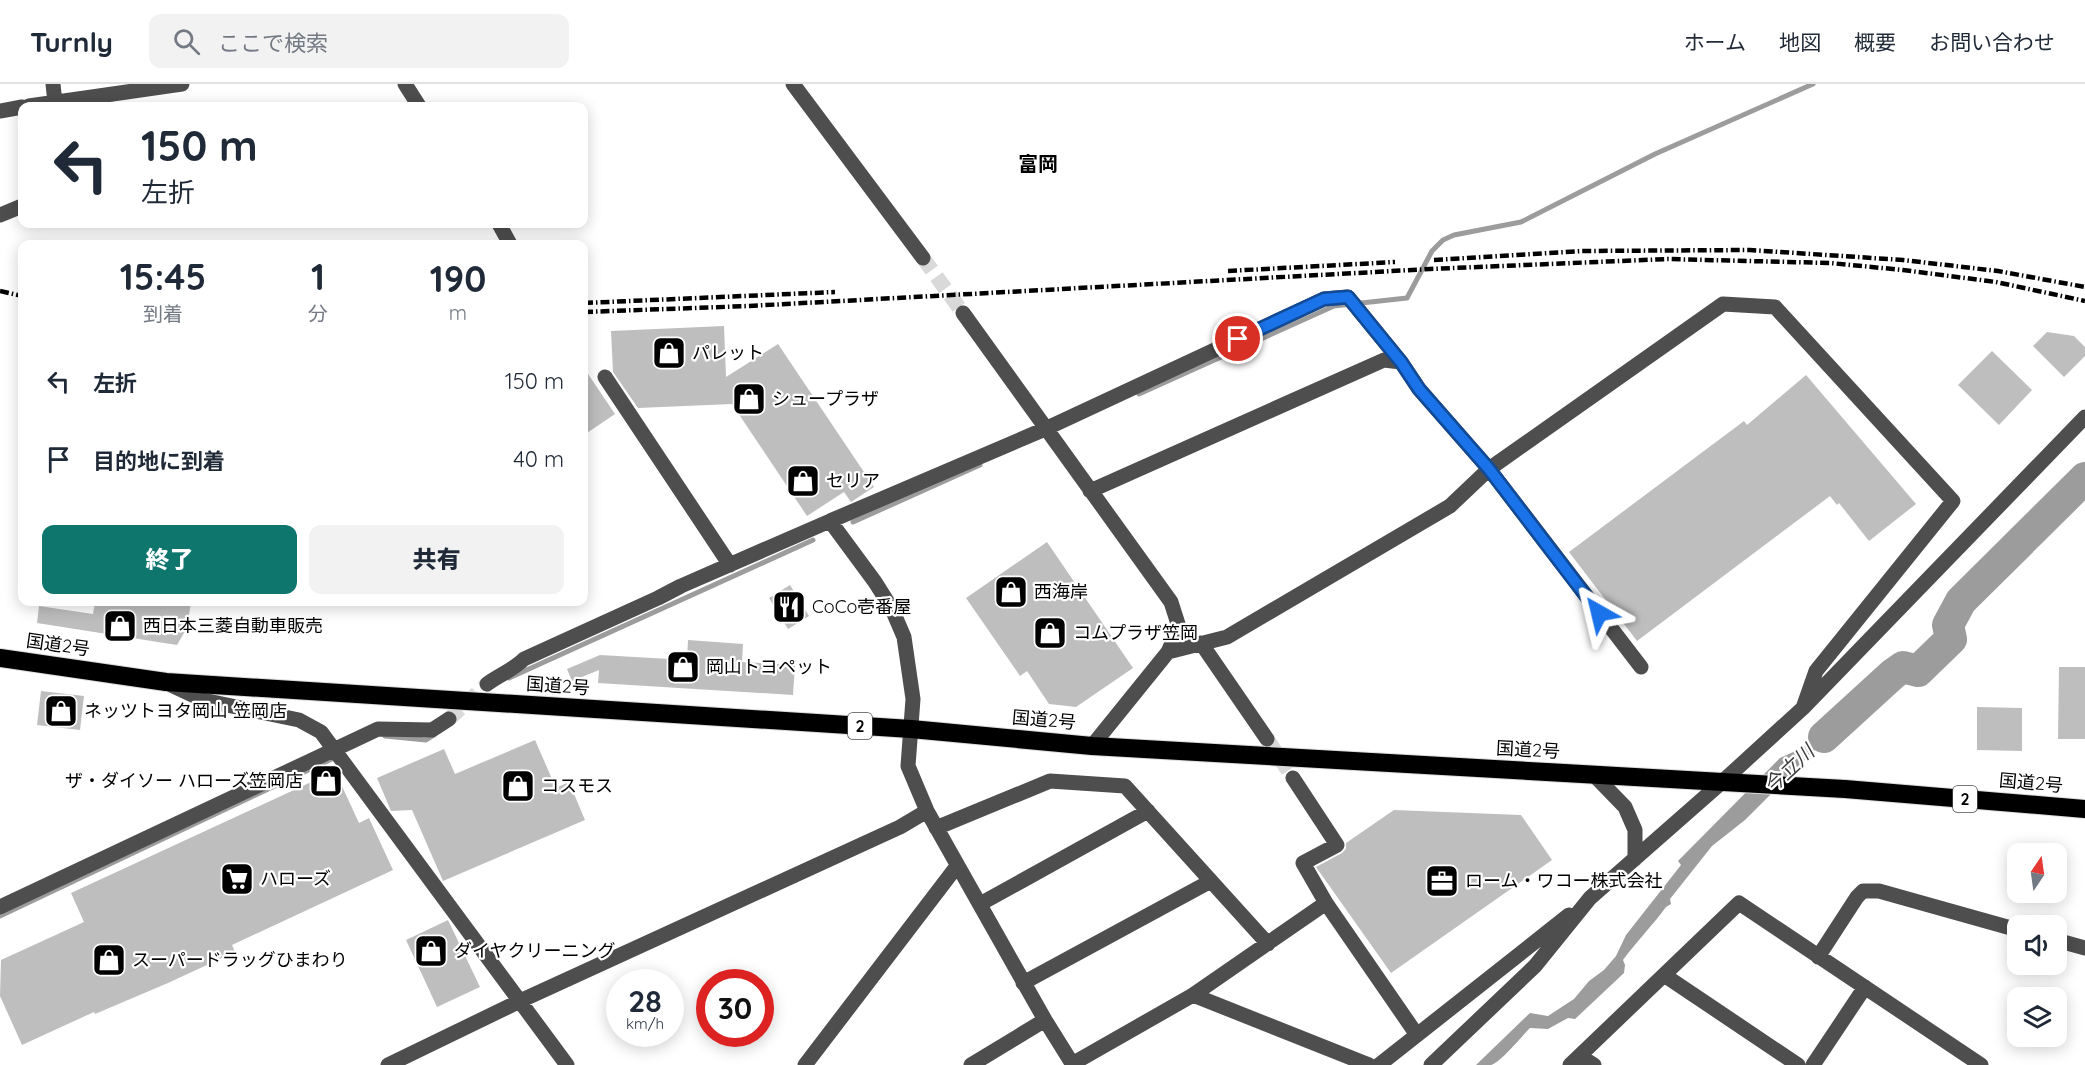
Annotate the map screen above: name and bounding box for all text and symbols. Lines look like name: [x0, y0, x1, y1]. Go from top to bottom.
search box: [149, 14, 569, 68]
text: Turnly: [30, 24, 113, 59]
icon: search: [170, 25, 203, 58]
text: ここで検索: [218, 29, 328, 57]
text: ホーム: [1684, 29, 1746, 55]
text: 地図: [1779, 29, 1821, 55]
text: 概要: [1854, 29, 1896, 55]
text: お問い合わせ: [1929, 29, 2055, 55]
text: 150 m: [141, 119, 258, 172]
icon: left: [42, 126, 120, 204]
district label: 富岡: [1018, 151, 1058, 176]
text: 左折: [141, 175, 195, 209]
text: 15:45: [120, 254, 206, 299]
text: 1: [311, 254, 325, 299]
text: 190: [430, 256, 486, 301]
text: m: [449, 300, 467, 325]
text: 到着: [143, 301, 183, 326]
text: 分: [308, 301, 328, 326]
pin: [1212, 313, 1263, 364]
icon: arrive: [1221, 322, 1254, 355]
shop icon: パレット: [651, 335, 687, 371]
place label: パレット: [692, 341, 764, 364]
icon: left: [42, 365, 75, 398]
text: 150 m: [505, 367, 564, 395]
text: 左折: [93, 369, 137, 397]
shop icon: シュープラザ: [731, 381, 767, 417]
place label: シュープラザ: [772, 387, 879, 410]
icon: arrive: [42, 443, 75, 476]
text: 40 m: [513, 445, 564, 473]
text: 目的地に到着: [93, 447, 225, 475]
shop icon: セリア: [785, 463, 821, 499]
place label: セリア: [826, 469, 880, 492]
button: 終了: [42, 525, 297, 594]
button: 共有: [309, 525, 564, 594]
shop icon: 西海岸: [993, 574, 1029, 610]
place label: 西海岸: [1034, 580, 1088, 603]
position arrow: [1567, 581, 1631, 645]
restaurant icon: CoCo壱番屋: [771, 589, 807, 625]
place label: CoCo壱番屋: [812, 595, 911, 618]
shop icon: 西日本三菱自動車販売: [102, 608, 138, 644]
place label: 西日本三菱自動車販売: [143, 614, 323, 637]
shop icon: コムプラザ笠岡: [1032, 615, 1068, 651]
place label: コムプラザ笠岡: [1073, 621, 1198, 644]
street label: 国道2号: [25, 629, 91, 660]
shop icon: 岡山トヨペット: [665, 649, 701, 685]
place label: 岡山トヨペット: [706, 655, 832, 678]
street label: 国道2号: [525, 672, 591, 699]
shop icon: ネッツトヨタ岡山 笠岡店: [43, 693, 79, 729]
place label: ネッツトヨタ岡山 笠岡店: [84, 699, 287, 722]
street label: 国道2号: [1011, 705, 1077, 734]
road number: 2: [848, 713, 872, 739]
street label: 国道2号: [1495, 736, 1561, 763]
water label: 今立川: [1758, 738, 1821, 798]
shop icon: ザ・ダイソー ハローズ笠岡店: [308, 763, 344, 799]
shop icon: コスモス: [500, 768, 536, 804]
street label: 国道2号: [1998, 768, 2064, 797]
place label: ザ・ダイソー ハローズ笠岡店: [65, 769, 303, 792]
place label: コスモス: [541, 774, 613, 797]
road number: 2: [1953, 786, 1977, 812]
north arrow: [2007, 843, 2067, 903]
map controls: [2007, 843, 2067, 1047]
supermarket icon: ハローズ: [219, 861, 255, 897]
office icon: ローム・ワコー株式会社: [1424, 863, 1460, 899]
place label: ハローズ: [260, 867, 331, 890]
place label: ローム・ワコー株式会社: [1465, 869, 1662, 892]
button: sound: [2007, 915, 2067, 975]
shop icon: ダイヤクリーニング: [413, 933, 449, 969]
place label: ダイヤクリーニング: [454, 939, 615, 962]
shop icon: スーパードラッグひまわり: [91, 942, 127, 978]
place label: スーパードラッグひまわり: [132, 948, 348, 971]
speed limit sign: 30: [696, 969, 774, 1047]
text: 28: [628, 982, 662, 1020]
button: layers: [2007, 987, 2067, 1047]
text: km/h: [626, 1014, 664, 1033]

